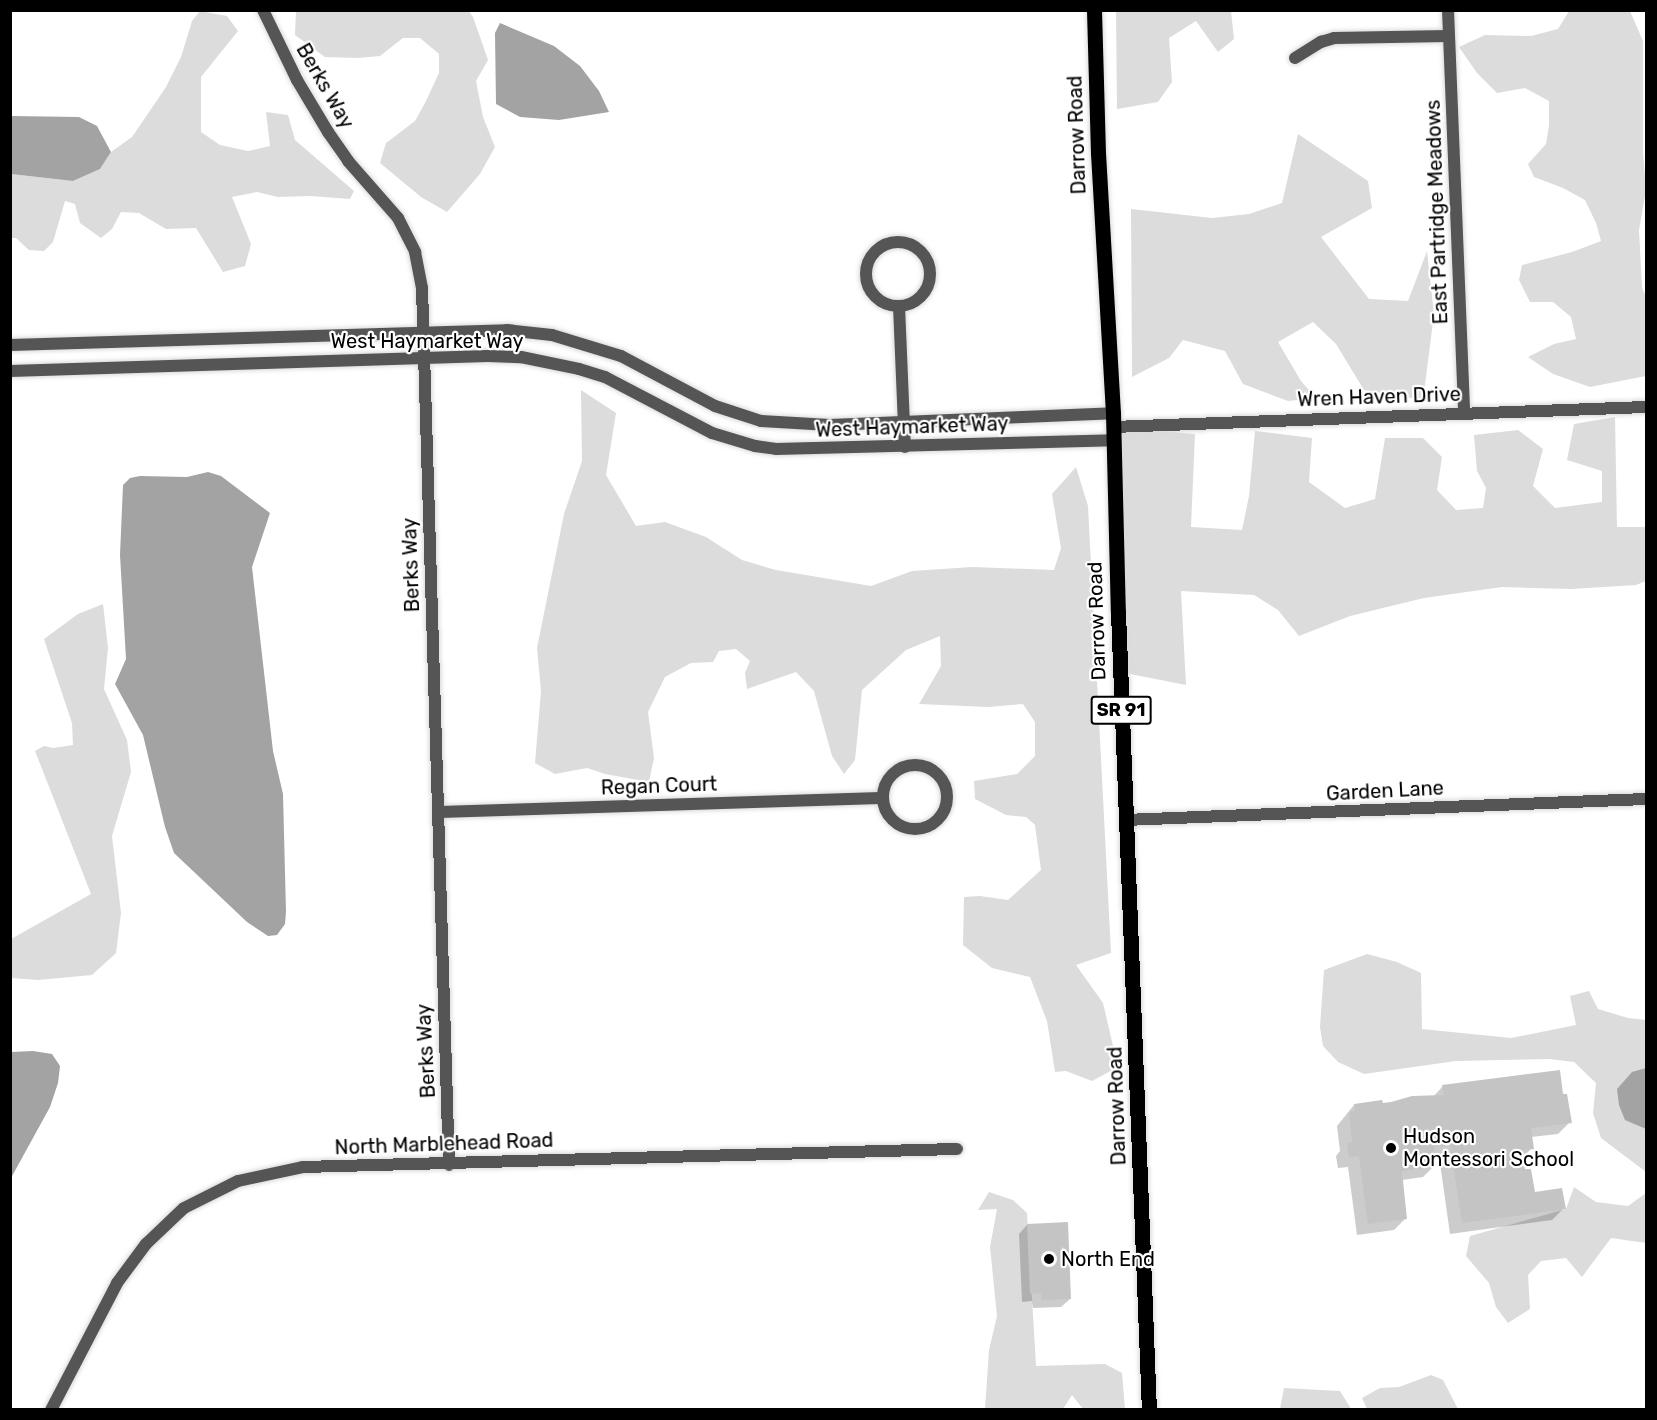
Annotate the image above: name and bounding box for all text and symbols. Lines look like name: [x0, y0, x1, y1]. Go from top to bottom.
street label: Berks Way: [291, 39, 359, 133]
street label: Darrow Road: [1063, 75, 1091, 195]
street label: East Partridge Meadows: [1421, 99, 1453, 325]
street label: West Haymarket Way: [330, 329, 524, 353]
street label: Wren Haven Drive: [1297, 382, 1461, 412]
street label: West Haymarket Way: [815, 412, 1009, 442]
street label: Berks Way: [397, 517, 425, 613]
street label: Darrow Road: [1083, 561, 1111, 681]
road number: SR 91: [1090, 695, 1152, 725]
street label: Regan Court: [600, 772, 718, 800]
street label: Garden Lane: [1326, 776, 1444, 806]
street label: Berks Way: [412, 1003, 440, 1099]
street label: Darrow Road: [1103, 1046, 1131, 1166]
place label: Hudson Montessori School: [1403, 1124, 1574, 1171]
street label: North Marblehead Road: [334, 1128, 554, 1160]
marker: Hudson Montessori School: [1384, 1141, 1398, 1155]
place label: North End: [1061, 1247, 1155, 1271]
marker: North End: [1042, 1252, 1056, 1266]

